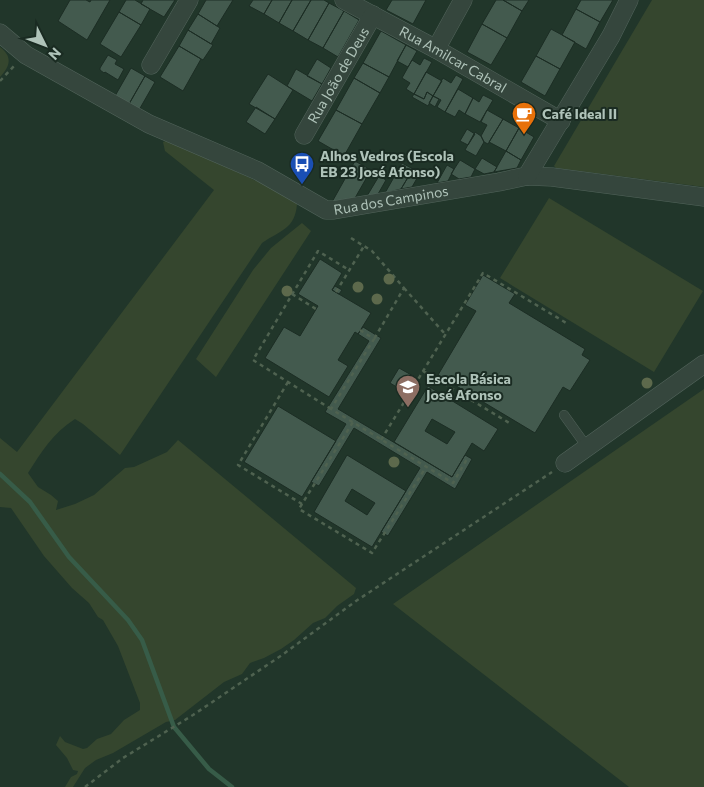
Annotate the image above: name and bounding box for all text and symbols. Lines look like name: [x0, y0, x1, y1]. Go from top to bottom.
north arrow: [20, 20, 70, 70]
street label: Rua Amilcar Cabral: [397, 22, 510, 96]
street label: Rua João de Deus: [304, 24, 372, 126]
text: N: [45, 44, 65, 64]
cafe icon: Café Ideal II: [511, 101, 537, 135]
place label: Café Ideal II: [542, 105, 617, 122]
place label: Alhos Vedros (Escola EB 23 José Afonso): [320, 147, 454, 180]
bus stop icon: Alhos Vedros (Escola EB 23 José Afonso): [289, 151, 315, 185]
street label: Rua dos Campinos: [332, 182, 450, 218]
place label: Escola Básica José Afonso: [426, 370, 511, 403]
school or university icon: Escola Básica José Afonso: [395, 374, 421, 408]

